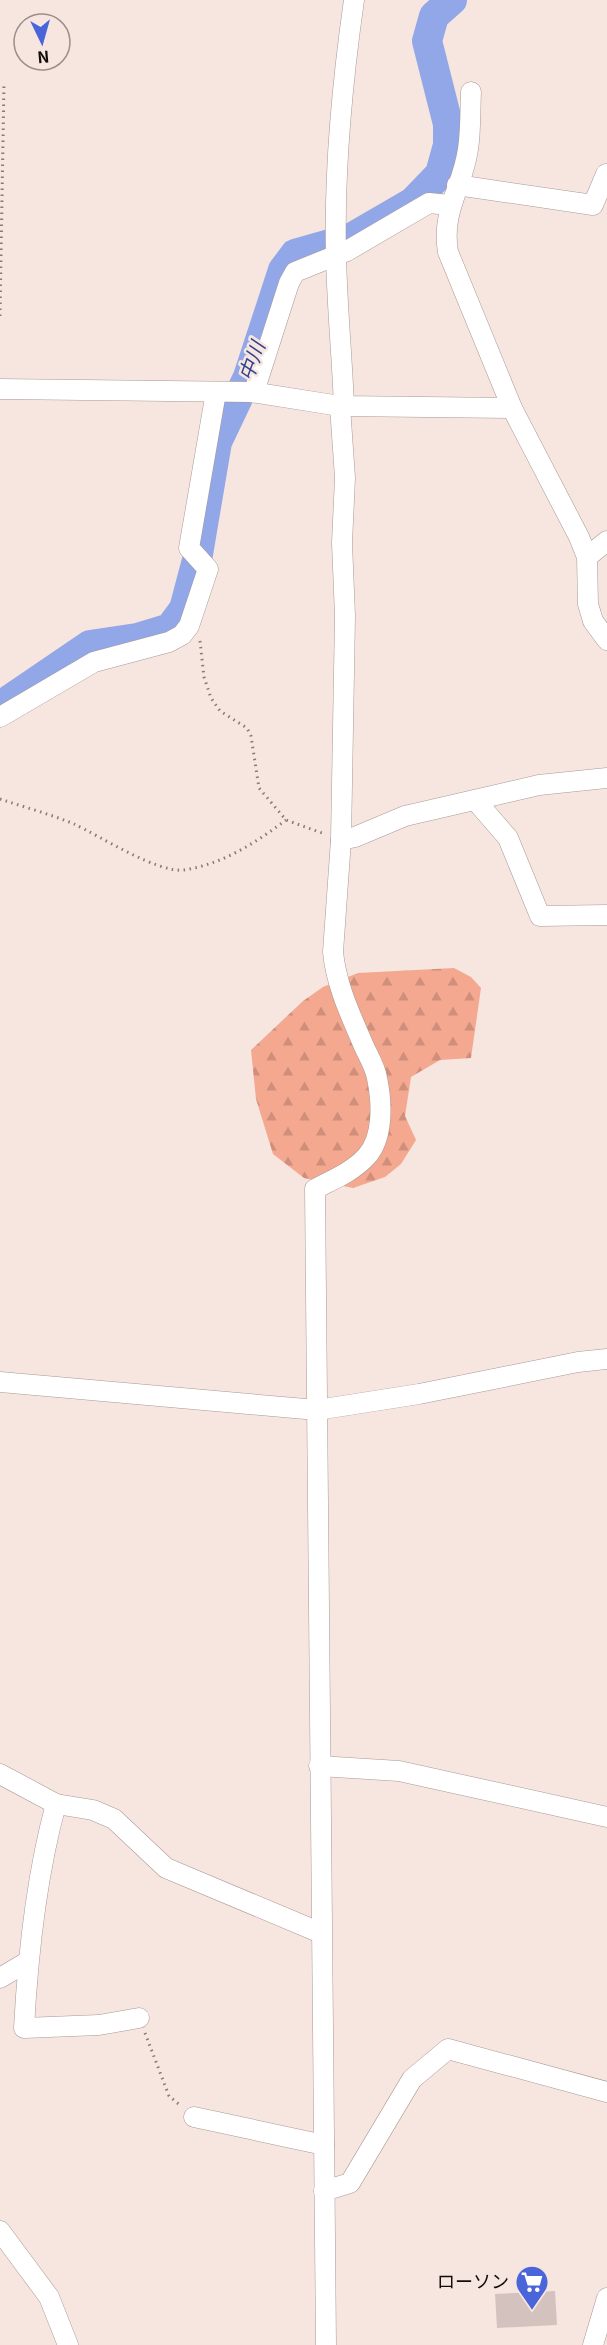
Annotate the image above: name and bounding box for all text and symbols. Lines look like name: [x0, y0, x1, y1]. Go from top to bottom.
north arrow: [12, 12, 72, 72]
text: N: [36, 45, 50, 70]
water label: 中川: [230, 335, 272, 384]
supermarket icon: ローソン: [514, 2264, 550, 2311]
place label: ローソン: [437, 2267, 509, 2293]

